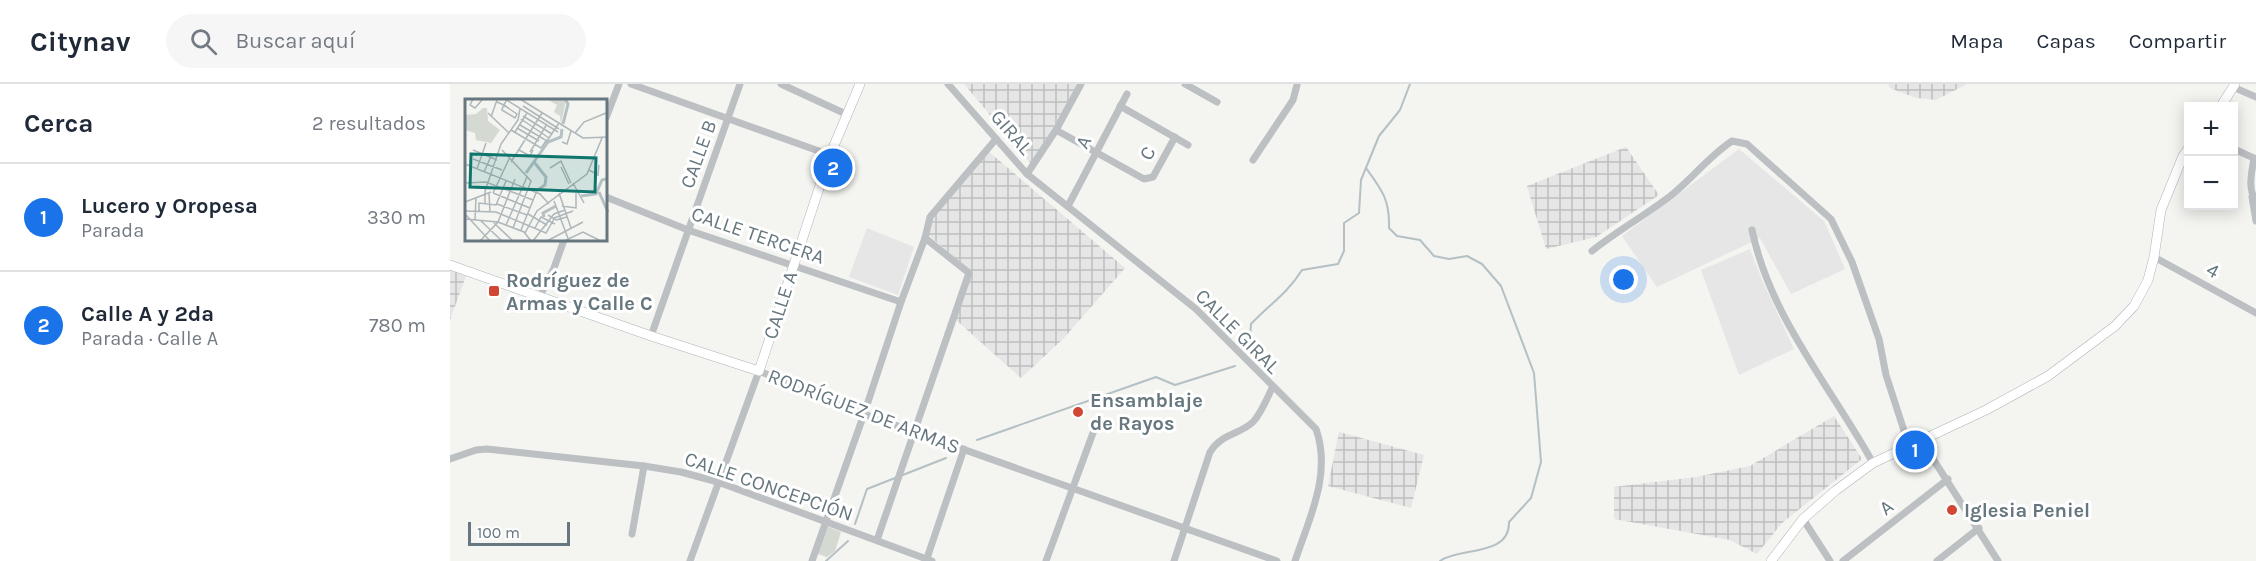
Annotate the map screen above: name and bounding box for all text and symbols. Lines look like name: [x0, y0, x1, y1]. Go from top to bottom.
search box: [166, 14, 586, 68]
text: Citynav: [30, 25, 130, 58]
icon: search: [187, 25, 220, 58]
text: Buscar aquí: [235, 28, 355, 54]
text: Mapa: [1950, 29, 2004, 53]
text: Capas: [2037, 29, 2096, 53]
text: Compartir: [2129, 29, 2226, 53]
inset map: [465, 99, 608, 242]
map controls: [2184, 102, 2238, 210]
button: +: [2184, 102, 2238, 156]
street label: GIRAL: [986, 105, 1038, 160]
text: Cerca: [24, 108, 93, 139]
text: 2 resultados: [312, 112, 426, 135]
street label: CALLE B: [676, 117, 721, 191]
street label: A: [1071, 132, 1096, 153]
street label: C: [1134, 142, 1160, 164]
pin: 2: [814, 146, 853, 190]
button: −: [2184, 156, 2238, 210]
text: Lucero y Oropesa: [81, 193, 258, 219]
street label: CALLE TERCERA: [688, 202, 827, 269]
text: 1: [40, 206, 47, 229]
text: 330 m: [367, 206, 426, 229]
text: Parada: [81, 219, 144, 242]
street label: 4: [2202, 258, 2223, 283]
your location: [1609, 265, 1638, 294]
street label: CALLE A: [759, 268, 802, 342]
place label: Rodríguez de Armas y Calle C: [506, 269, 653, 315]
marker: Rodríguez de Armas y Calle C: [487, 284, 501, 298]
street label: CALLE GIRAL: [1191, 284, 1285, 379]
text: Calle A y 2da: [81, 301, 214, 327]
text: 2: [37, 314, 50, 337]
text: 780 m: [369, 314, 426, 337]
text: Parada · Calle A: [81, 327, 218, 350]
street label: RODRÍGUEZ DE ARMAS: [765, 363, 963, 459]
place label: Ensamblaje de Rayos: [1090, 389, 1203, 435]
marker: Ensamblaje de Rayos: [1071, 405, 1085, 419]
pin: 1: [1896, 428, 1934, 472]
street label: CALLE CONCEPCIÓN: [682, 446, 856, 526]
street label: A: [1875, 495, 1898, 520]
place label: Iglesia Peniel: [1964, 499, 2090, 522]
marker: Iglesia Peniel: [1945, 503, 1959, 517]
scale bar: [468, 519, 570, 546]
text: 100 m: [477, 523, 520, 542]

